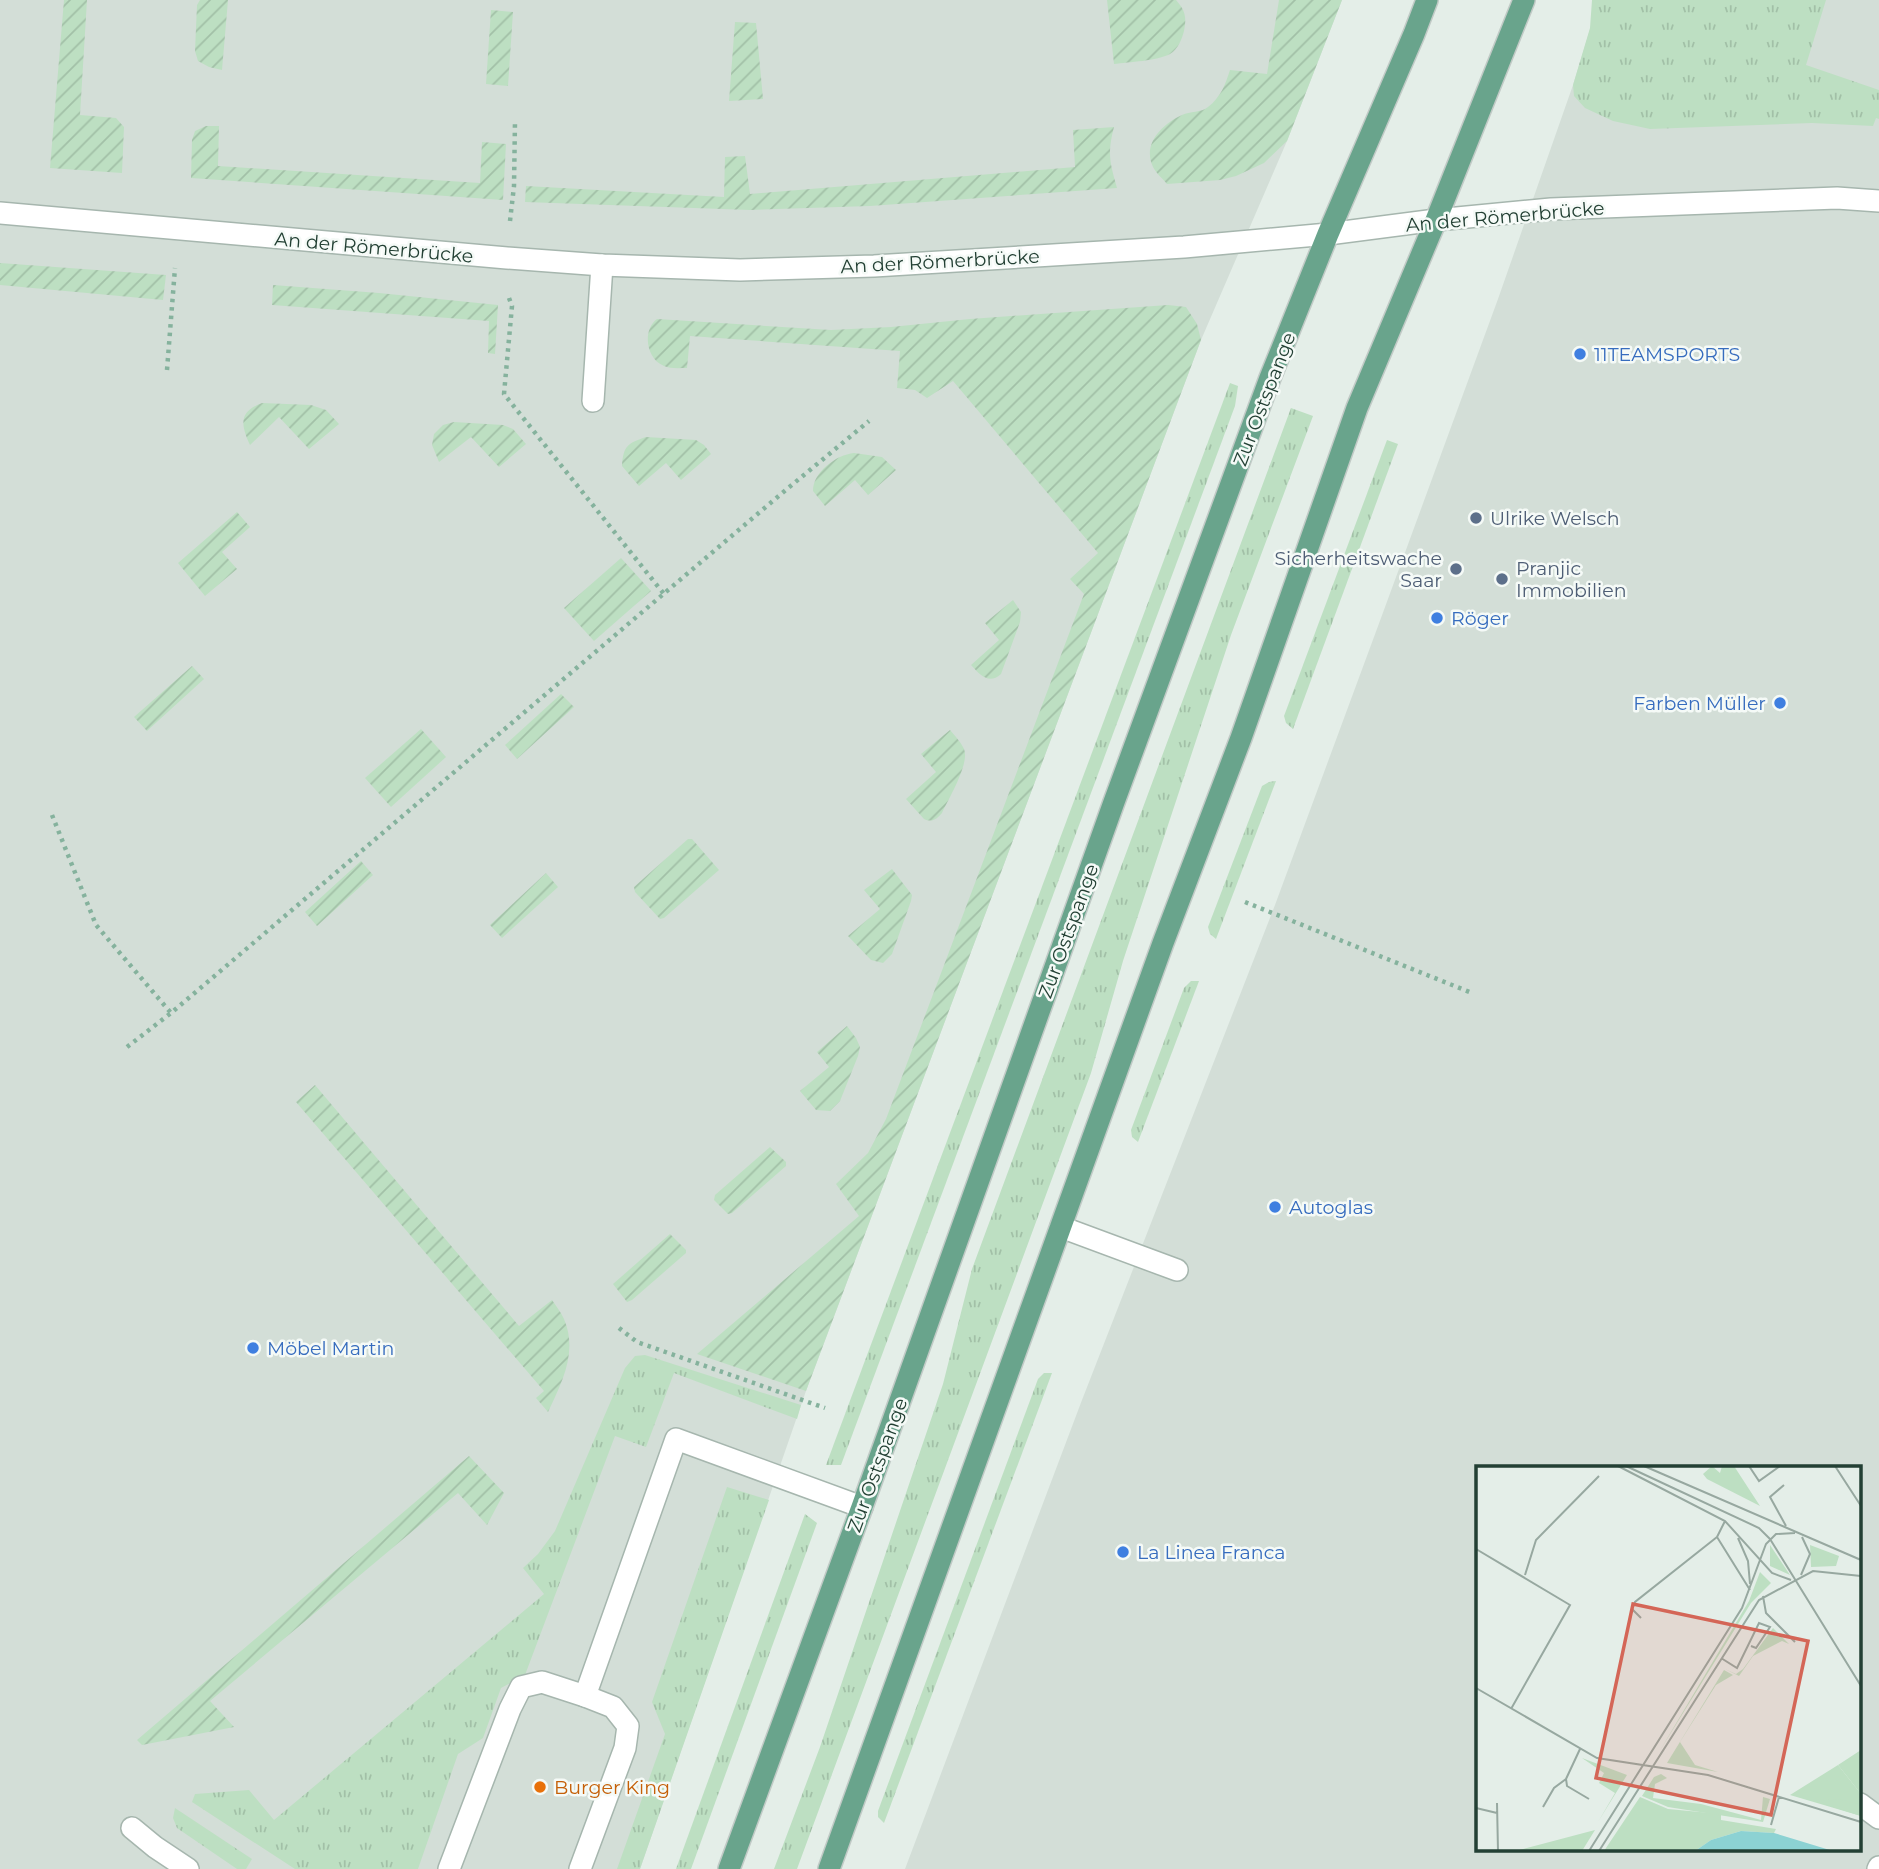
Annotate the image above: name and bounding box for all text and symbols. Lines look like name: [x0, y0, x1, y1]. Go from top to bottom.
street label: An der Römerbrücke: [1405, 196, 1605, 237]
street label: An der Römerbrücke: [274, 227, 474, 268]
street label: An der Römerbrücke: [840, 245, 1040, 278]
street label: Zur Ostspange: [1228, 329, 1300, 469]
place label: 11TEAMSPORTS: [1594, 343, 1740, 366]
marker: 11TEAMSPORTS: [1572, 346, 1588, 362]
place label: Ulrike Welsch: [1490, 507, 1619, 530]
marker: Ulrike Welsch: [1468, 510, 1484, 526]
place label: Sicherheitswache Saar: [1274, 547, 1442, 592]
place label: Pranjic Immobilien: [1516, 557, 1627, 602]
marker: Sicherheitswache Saar: [1448, 561, 1464, 577]
marker: Pranjic Immobilien: [1494, 571, 1510, 587]
place label: Röger: [1451, 607, 1509, 630]
marker: Röger: [1429, 610, 1445, 626]
place label: Farben Müller: [1633, 692, 1766, 715]
marker: Farben Müller: [1772, 695, 1788, 711]
street label: Zur Ostspange: [1034, 861, 1103, 1001]
place label: Autoglas: [1289, 1196, 1373, 1219]
marker: Autoglas: [1267, 1199, 1283, 1215]
place label: Möbel Martin: [267, 1337, 394, 1360]
marker: Möbel Martin: [245, 1340, 261, 1356]
street label: Zur Ostspange: [843, 1395, 912, 1535]
inset map: [1476, 1466, 1862, 1852]
place label: La Linea Franca: [1137, 1541, 1286, 1564]
marker: La Linea Franca: [1115, 1544, 1131, 1560]
place label: Burger King: [554, 1776, 670, 1799]
marker: Burger King: [532, 1779, 548, 1795]

